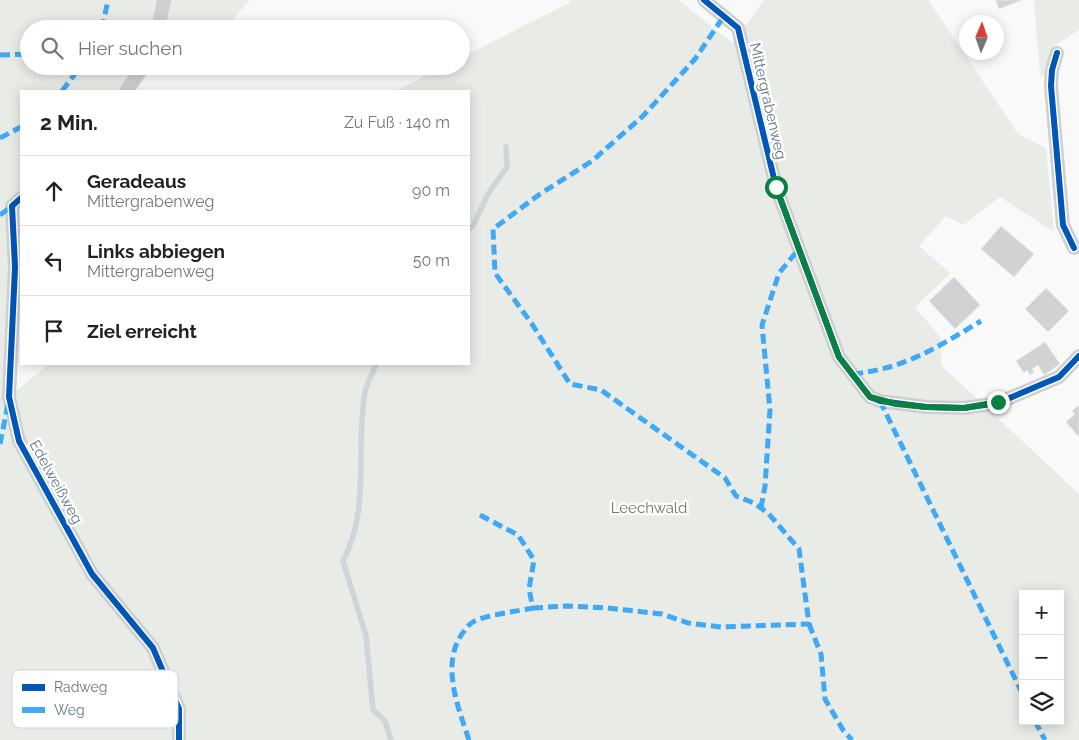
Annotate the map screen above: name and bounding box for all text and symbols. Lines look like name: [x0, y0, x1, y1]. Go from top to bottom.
north arrow: [959, 15, 1004, 60]
search box: [20, 20, 470, 75]
icon: search: [38, 34, 66, 62]
text: Hier suchen: [78, 37, 183, 59]
street label: Mittergrabenweg: [746, 41, 790, 161]
text: 2 Min.: [40, 110, 98, 135]
text: Zu Fuß · 140 m: [344, 113, 450, 132]
text: Geradeaus: [87, 170, 186, 192]
route start: [765, 176, 788, 199]
icon: ahead: [40, 177, 68, 205]
text: 90 m: [412, 181, 450, 200]
text: Mittergrabenweg: [87, 192, 215, 211]
text: Links abbiegen: [87, 240, 225, 262]
icon: left: [40, 247, 68, 275]
text: 50 m: [413, 251, 450, 270]
text: Mittergrabenweg: [87, 262, 215, 281]
icon: arrive: [40, 317, 68, 345]
text: Ziel erreicht: [87, 320, 197, 342]
route end: [987, 391, 1010, 414]
street label: Edelweißweg: [26, 437, 86, 527]
park label: Leechwald: [611, 499, 687, 517]
map controls: [1019, 590, 1064, 725]
button: +: [1019, 590, 1064, 635]
button: −: [1019, 635, 1064, 680]
legend: [12, 670, 178, 728]
text: Radweg: [54, 679, 107, 695]
button: layers: [1019, 680, 1064, 725]
text: Weg: [54, 702, 85, 718]

